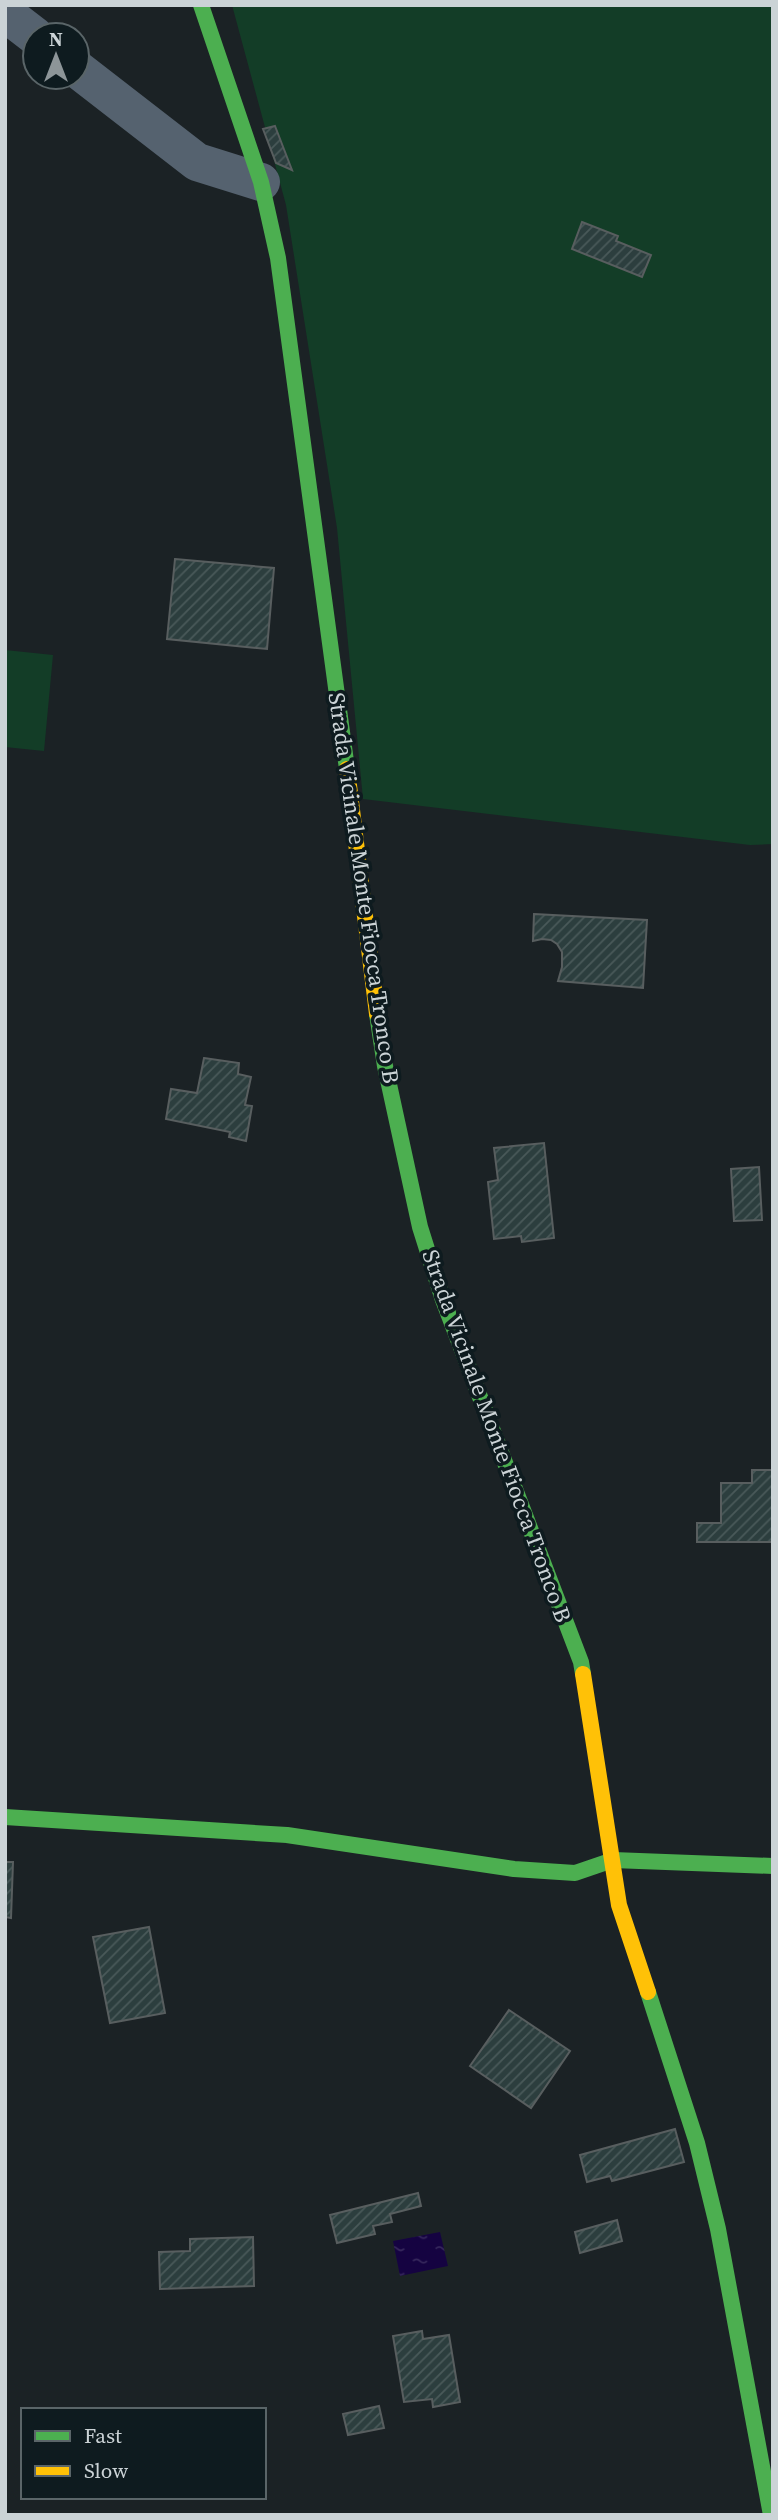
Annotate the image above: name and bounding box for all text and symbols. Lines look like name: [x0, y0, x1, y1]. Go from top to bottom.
north arrow: [21, 21, 91, 91]
text: N: [49, 26, 63, 52]
street label: Strada Vicinale Monte Fiocca Tronco B: [321, 690, 407, 1086]
street label: Strada Vicinale Monte Fiocca Tronco B: [414, 1245, 580, 1627]
legend: [21, 2408, 266, 2499]
text: Fast: [84, 2421, 122, 2450]
text: Slow: [84, 2456, 128, 2485]

